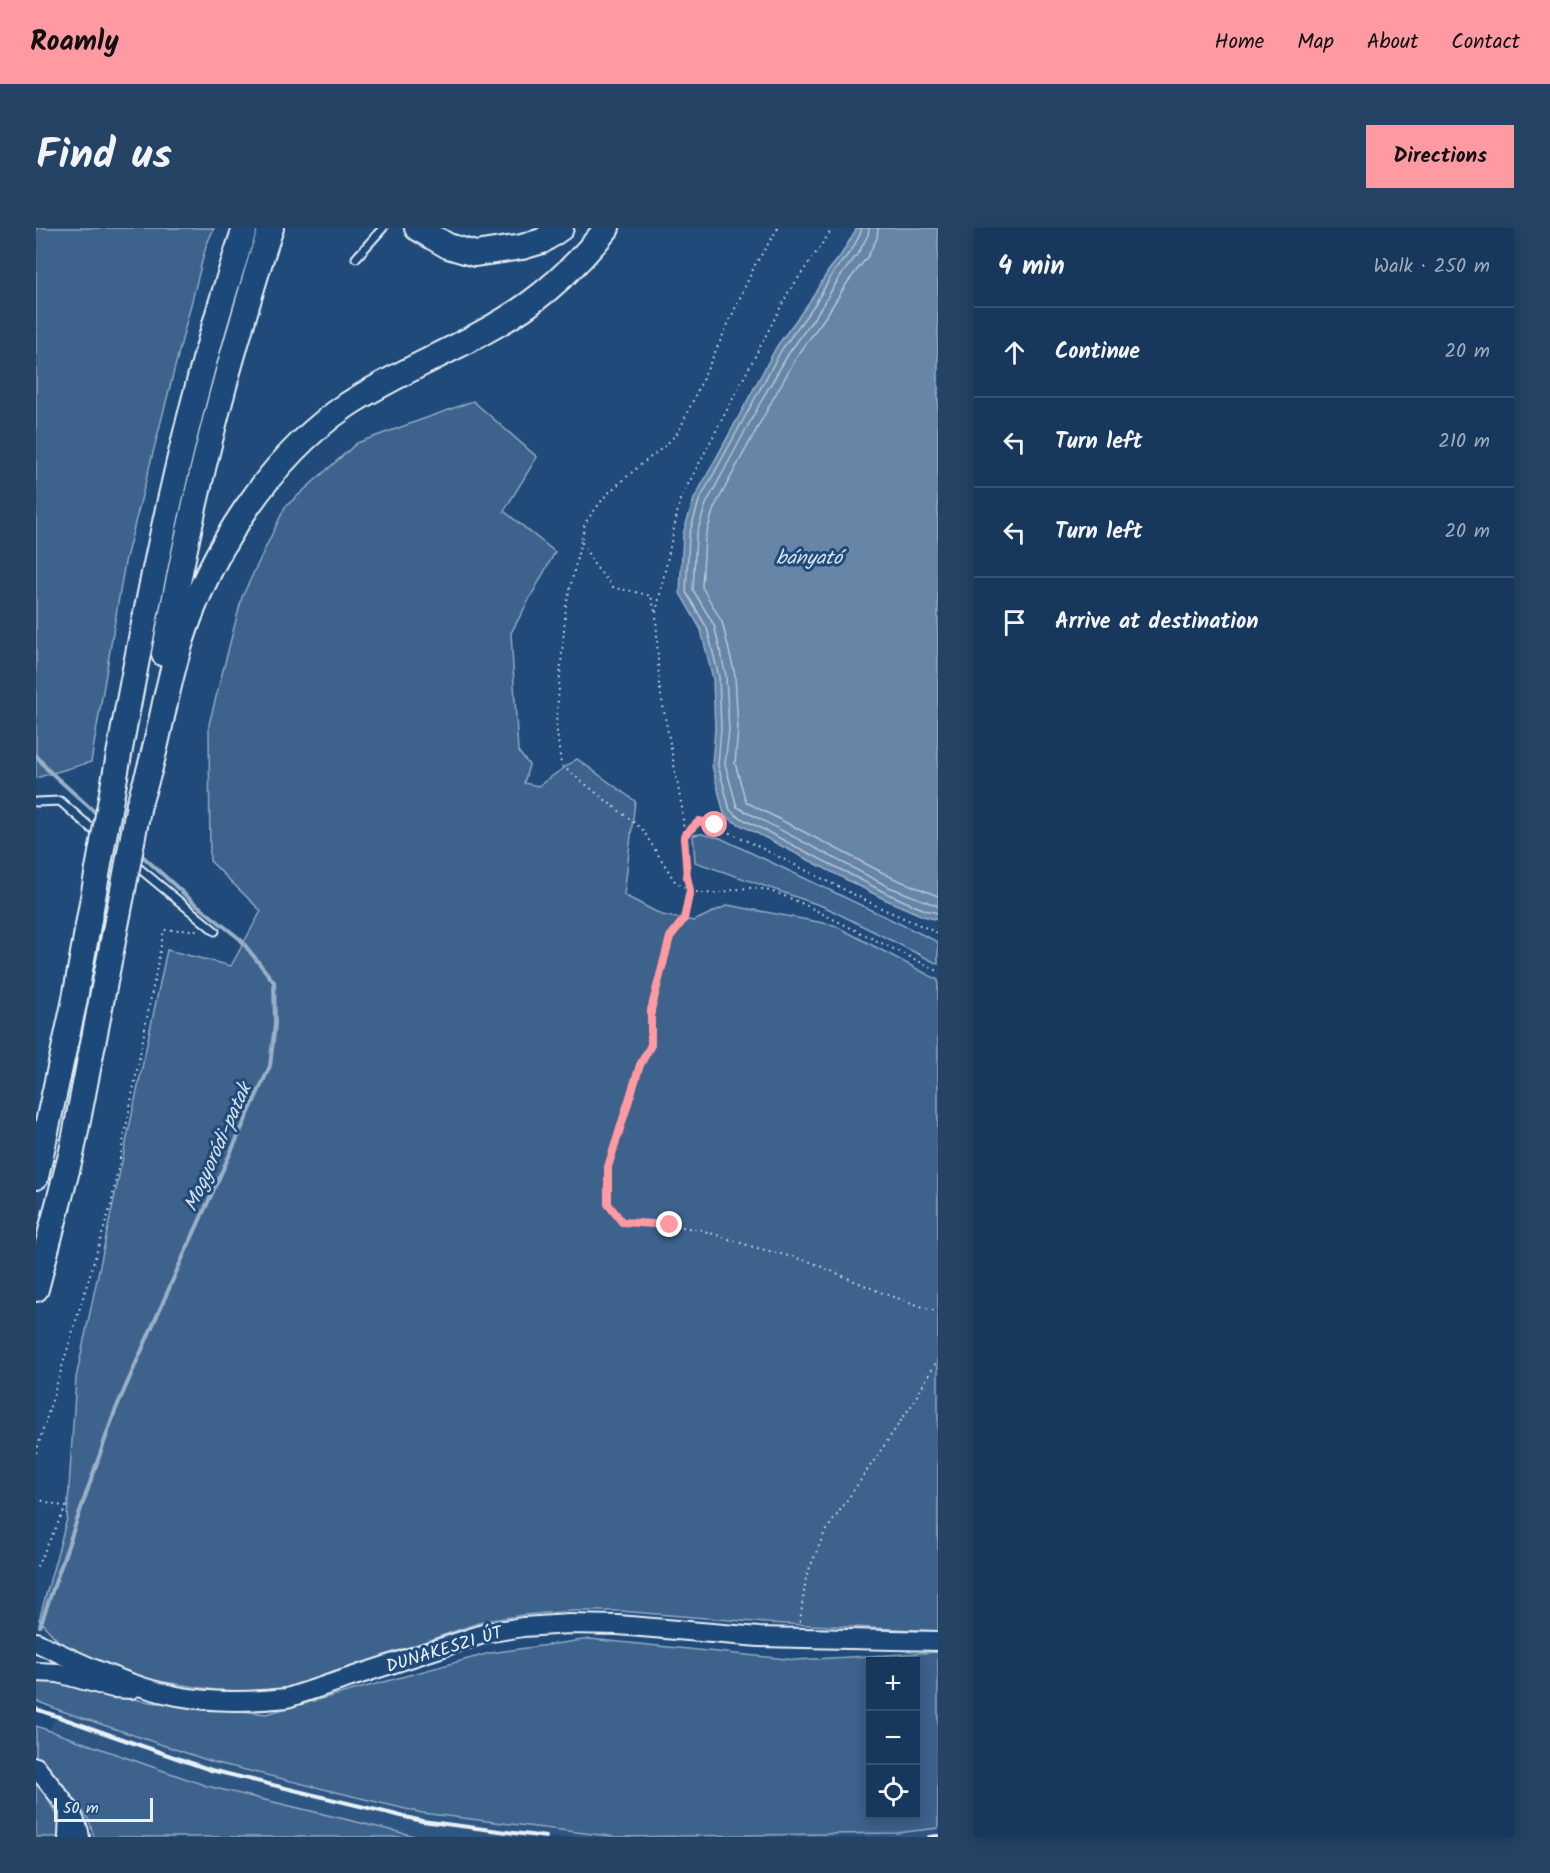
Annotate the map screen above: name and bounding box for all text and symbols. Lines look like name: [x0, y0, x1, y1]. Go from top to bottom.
text: Roamly: [30, 20, 119, 65]
text: Home: [1215, 26, 1264, 59]
text: Map: [1297, 26, 1334, 59]
text: About: [1367, 26, 1418, 59]
text: Contact: [1451, 26, 1520, 59]
text: Find us: [36, 123, 172, 190]
button: Directions: [1366, 125, 1514, 188]
text: 4 min: [998, 246, 1065, 288]
text: Walk · 250 m: [1374, 251, 1490, 283]
text: Continue: [1055, 335, 1140, 370]
icon: ahead: [998, 336, 1031, 369]
text: 20 m: [1444, 336, 1490, 368]
text: Turn left: [1055, 425, 1142, 460]
icon: left: [998, 426, 1031, 459]
text: 210 m: [1438, 426, 1490, 458]
text: Turn left: [1055, 515, 1142, 550]
icon: left: [998, 516, 1031, 549]
text: 20 m: [1444, 516, 1490, 548]
water label: bányató: [776, 543, 847, 575]
text: Arrive at destination: [1055, 605, 1258, 640]
icon: arrive: [998, 606, 1031, 639]
route start: [701, 811, 727, 837]
water label: Mogyoródi-patak: [176, 1076, 263, 1217]
route end: [656, 1211, 682, 1237]
street label: DUNAKESZI ÚT: [383, 1619, 508, 1682]
map controls: [866, 1657, 920, 1819]
button: +: [866, 1657, 920, 1711]
button: −: [866, 1711, 920, 1765]
button: locate: [866, 1765, 920, 1819]
scale bar: [54, 1795, 153, 1822]
text: 50 m: [63, 1796, 99, 1821]

